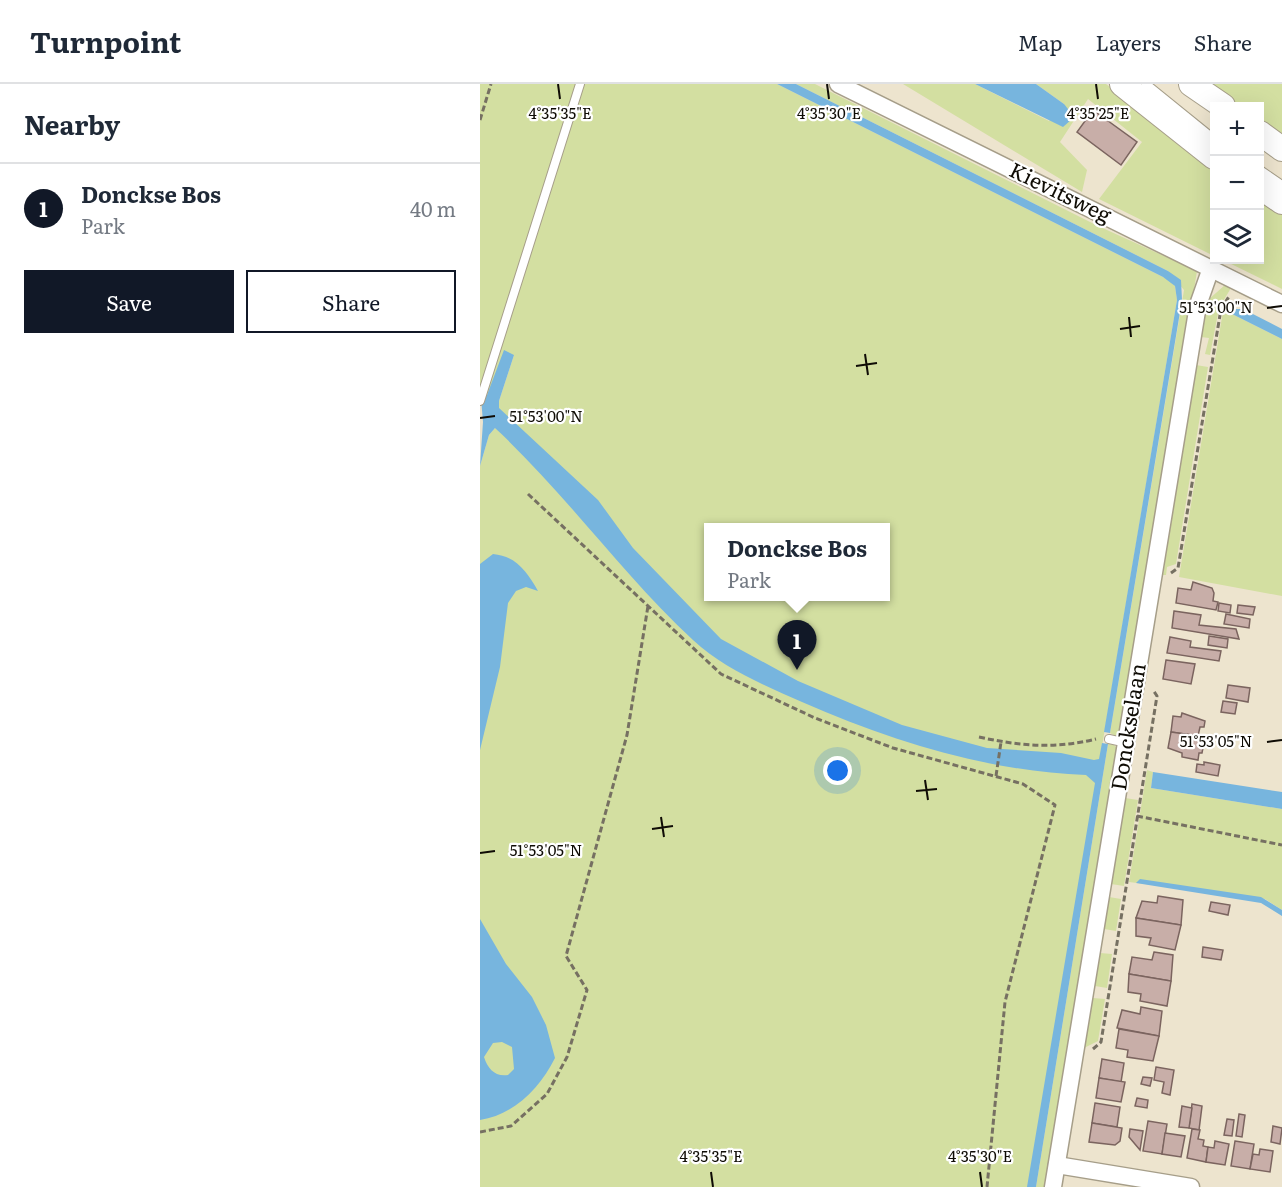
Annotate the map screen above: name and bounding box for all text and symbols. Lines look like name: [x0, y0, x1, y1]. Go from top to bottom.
text: Turnpoint: [30, 20, 181, 62]
text: Map: [1018, 26, 1063, 57]
text: Layers: [1096, 26, 1161, 57]
text: Share: [1194, 26, 1252, 57]
text: 4°35'35"E: [528, 101, 592, 124]
text: 4°35'30"E: [797, 101, 861, 124]
text: 4°35'25"E: [1067, 101, 1129, 124]
map controls: [1210, 102, 1264, 264]
button: +: [1210, 102, 1264, 156]
text: Nearby: [24, 104, 120, 143]
street label: Kievitsweg: [1005, 153, 1118, 229]
button: −: [1210, 156, 1264, 210]
text: Donckse Bos: [81, 177, 221, 210]
text: 1: [39, 193, 48, 223]
text: 40 m: [410, 193, 456, 223]
text: Park: [81, 210, 125, 240]
button: layers: [1210, 210, 1264, 264]
button: Save: [24, 270, 234, 333]
button: Share: [246, 270, 456, 333]
text: 51°53'00"N: [1179, 295, 1253, 318]
text: 51°53'00"N: [509, 404, 583, 427]
popup: [704, 523, 890, 601]
text: Donckse Bos: [727, 531, 867, 564]
text: Park: [727, 564, 771, 594]
pin: 1: [778, 620, 816, 670]
street label: Donckselaan: [1101, 661, 1152, 792]
text: 51°53'05"N: [1180, 729, 1252, 752]
your location: [823, 756, 852, 785]
text: 51°53'05"N: [510, 838, 582, 861]
text: 4°35'35"E: [679, 1144, 743, 1167]
text: 4°35'30"E: [948, 1144, 1012, 1167]

